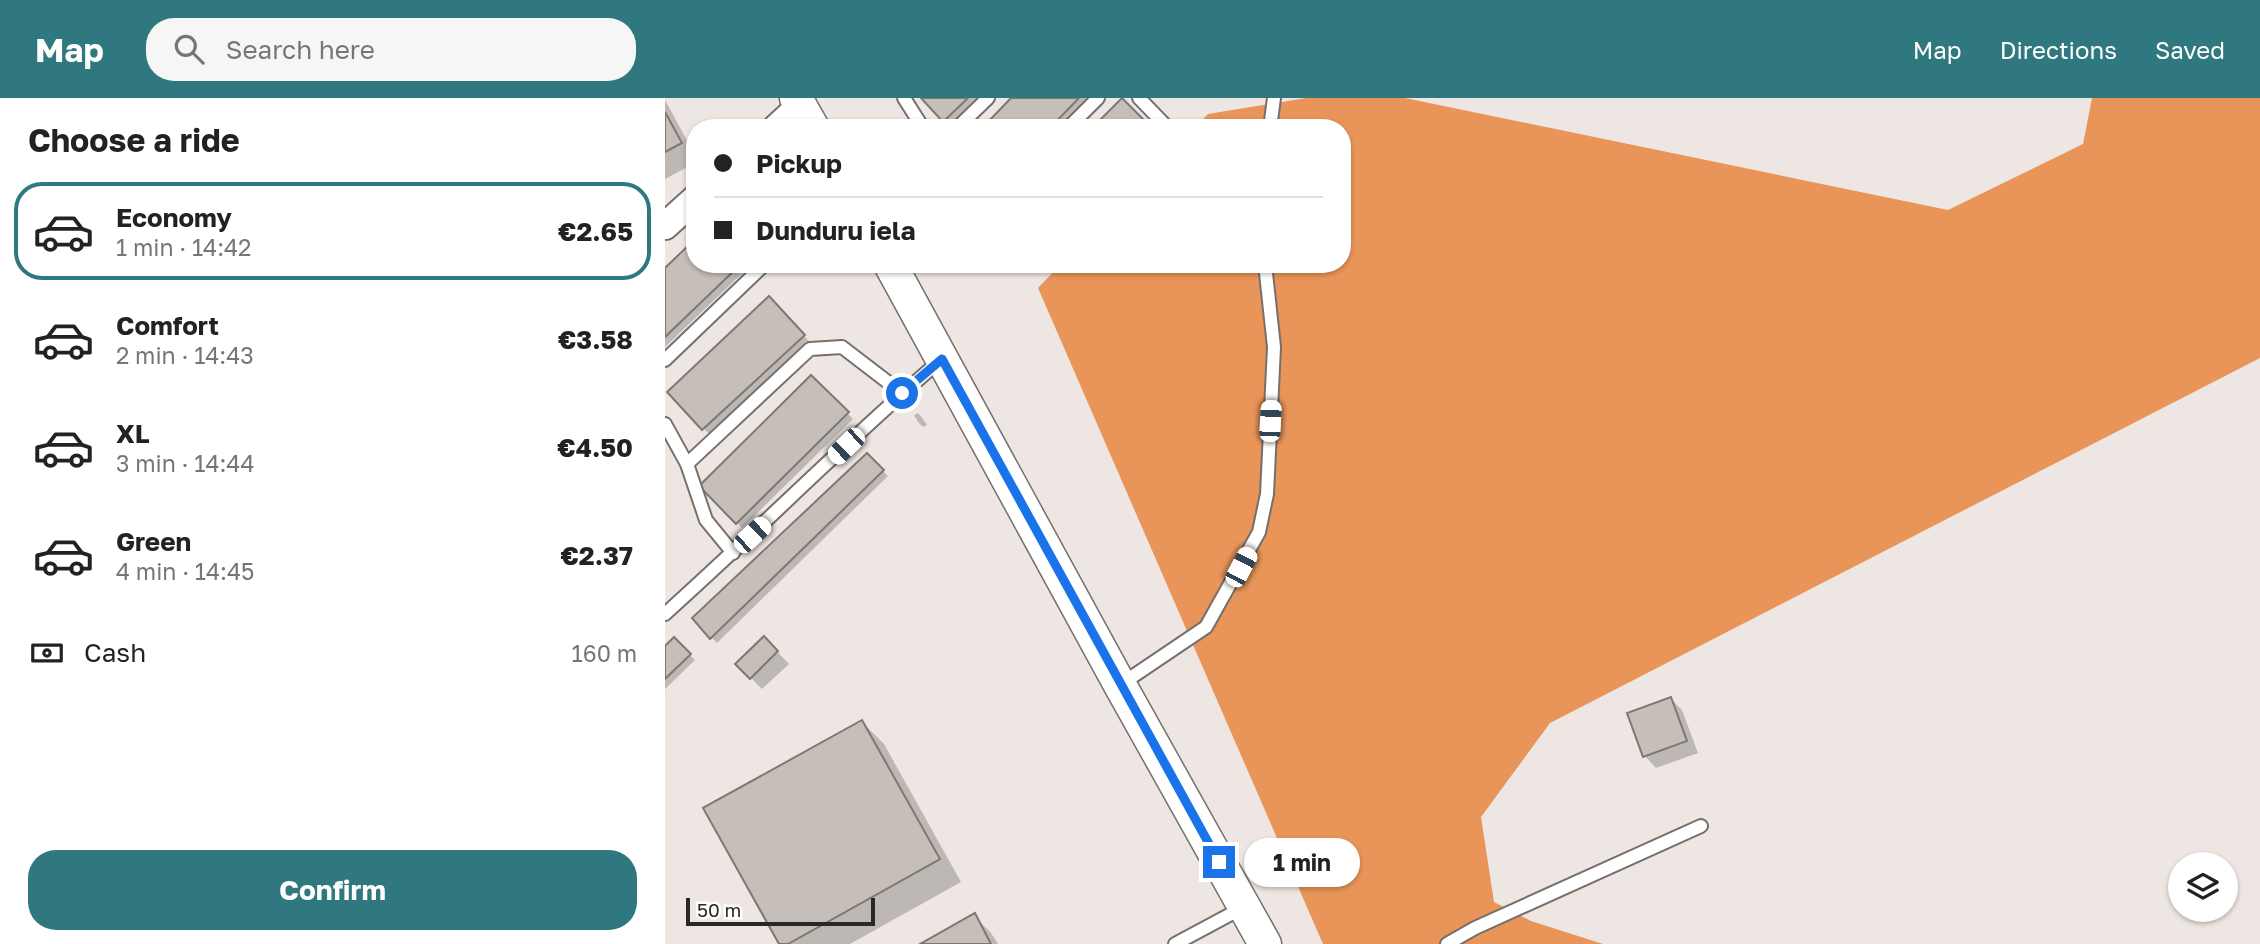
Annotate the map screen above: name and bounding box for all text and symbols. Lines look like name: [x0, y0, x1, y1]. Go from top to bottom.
search box: [146, 18, 636, 81]
text: Map: [35, 30, 104, 69]
icon: search: [170, 30, 208, 68]
text: Search here: [226, 34, 375, 65]
text: Map: [1913, 35, 1962, 64]
text: Directions: [2000, 35, 2117, 64]
text: Saved: [2155, 35, 2225, 64]
text: Choose a ride: [28, 121, 240, 159]
text: Pickup: [756, 148, 842, 179]
icon: car: [32, 200, 95, 263]
text: Economy: [116, 202, 232, 233]
text: Dunduru iela: [756, 215, 916, 246]
text: €2.65: [558, 216, 633, 247]
text: 1 min · 14:42: [116, 233, 251, 261]
icon: car: [32, 308, 95, 371]
text: Comfort: [116, 310, 219, 341]
text: €3.58: [558, 324, 633, 355]
text: 2 min · 14:43: [116, 341, 254, 369]
route start: [886, 377, 918, 409]
car: [1259, 399, 1282, 443]
icon: car: [32, 416, 95, 479]
text: XL: [116, 418, 150, 449]
car: [824, 424, 869, 468]
text: €4.50: [557, 432, 633, 463]
text: 3 min · 14:44: [116, 449, 254, 477]
car: [730, 513, 775, 557]
icon: car: [32, 524, 95, 587]
text: Green: [116, 526, 191, 557]
text: €2.37: [560, 540, 633, 571]
car: [1222, 544, 1261, 590]
text: 4 min · 14:45: [116, 557, 254, 585]
icon: cash: [28, 634, 66, 672]
text: Cash: [84, 637, 146, 668]
text: 160 m: [572, 639, 637, 667]
callout: 1 min: [1243, 838, 1359, 886]
route end: [1203, 846, 1235, 878]
text: 1 min: [1273, 848, 1331, 876]
button: Confirm: [28, 850, 637, 930]
map controls: [2168, 852, 2238, 922]
button: layers: [2168, 852, 2238, 922]
scale bar: [686, 895, 875, 927]
text: 50 m: [697, 898, 741, 921]

